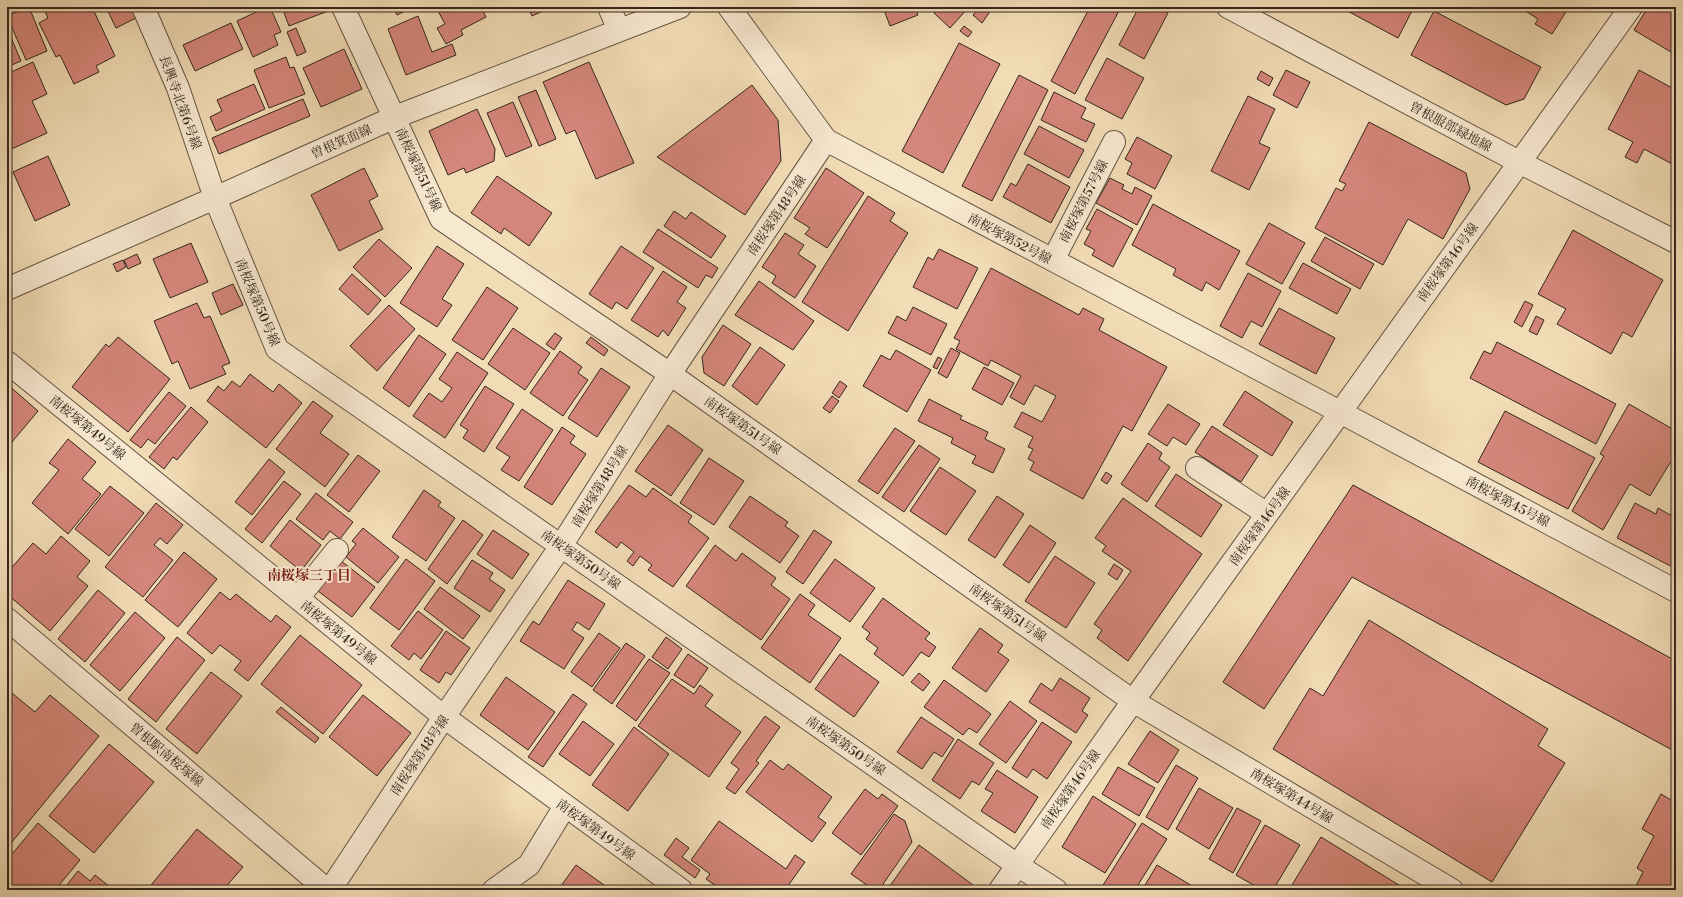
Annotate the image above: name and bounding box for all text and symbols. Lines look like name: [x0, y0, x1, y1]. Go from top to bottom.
street label: 長興寺北第6号線: [156, 53, 204, 152]
street label: 曽根服部緑地線: [1407, 98, 1494, 155]
street label: 曽根箕面線: [308, 121, 374, 162]
street label: 南桜塚第51号線: [392, 125, 445, 214]
street label: 南桜塚第57号線: [1056, 157, 1112, 246]
street label: 南桜塚第48号線: [744, 172, 810, 259]
street label: 南桜塚第52号線: [965, 210, 1054, 268]
street label: 南桜塚第46号線: [1414, 220, 1482, 305]
street label: 南桜塚第50号線: [231, 256, 283, 349]
street label: 南桜塚第49号線: [46, 392, 129, 463]
street label: 南桜塚第51号線: [701, 393, 784, 458]
street label: 南桜塚第48号線: [568, 443, 631, 531]
street label: 南桜塚第45号線: [1463, 473, 1552, 531]
street label: 南桜塚第46号線: [1226, 484, 1294, 569]
street label: 南桜塚第50号線: [537, 526, 623, 593]
district label: 南桜塚三丁目: [267, 567, 351, 585]
street label: 南桜塚第51号線: [966, 580, 1049, 645]
street label: 南桜塚第49号線: [297, 597, 380, 668]
street label: 南桜塚第48号線: [387, 712, 453, 799]
street label: 南桜塚第50号線: [802, 712, 888, 779]
street label: 曽根駅南桜塚線: [126, 719, 206, 790]
street label: 南桜塚第46号線: [1037, 747, 1104, 833]
street label: 南桜塚第44号線: [1247, 765, 1336, 827]
street label: 南桜塚第49号線: [553, 796, 638, 864]

